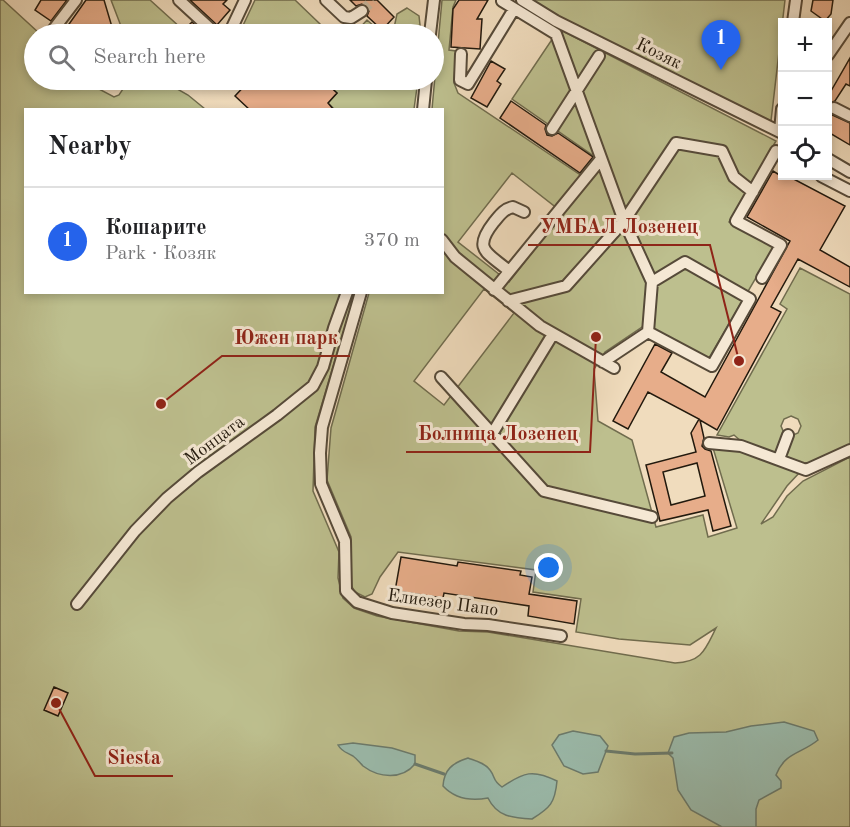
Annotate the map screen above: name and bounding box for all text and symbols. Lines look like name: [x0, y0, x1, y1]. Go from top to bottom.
map controls: [778, 18, 832, 180]
button: +: [778, 18, 832, 72]
pin: 1: [702, 20, 740, 70]
search box: [24, 24, 444, 90]
street label: Козяк: [633, 35, 684, 73]
icon: search: [45, 41, 78, 74]
text: Search here: [93, 46, 206, 68]
button: −: [778, 72, 832, 126]
button: locate: [778, 126, 832, 180]
text: Nearby: [48, 134, 132, 160]
callout: УМБАЛ Лозенец: [528, 207, 710, 245]
text: Кошарите: [105, 217, 207, 239]
text: УМБАЛ Лозенец: [540, 218, 699, 238]
text: 1: [62, 231, 73, 251]
text: 370 m: [364, 231, 420, 251]
text: Park · Козяк: [105, 244, 217, 264]
callout: Южен парк: [222, 318, 350, 356]
text: Южен парк: [234, 329, 338, 349]
street label: Монцата: [181, 412, 248, 469]
callout: Болница Лозенец: [406, 414, 590, 452]
text: Болница Лозенец: [418, 425, 579, 445]
your location: [534, 553, 563, 582]
street label: Елиезер Папо: [386, 586, 500, 620]
callout: Siesta: [95, 738, 173, 776]
text: Siesta: [107, 749, 161, 769]

